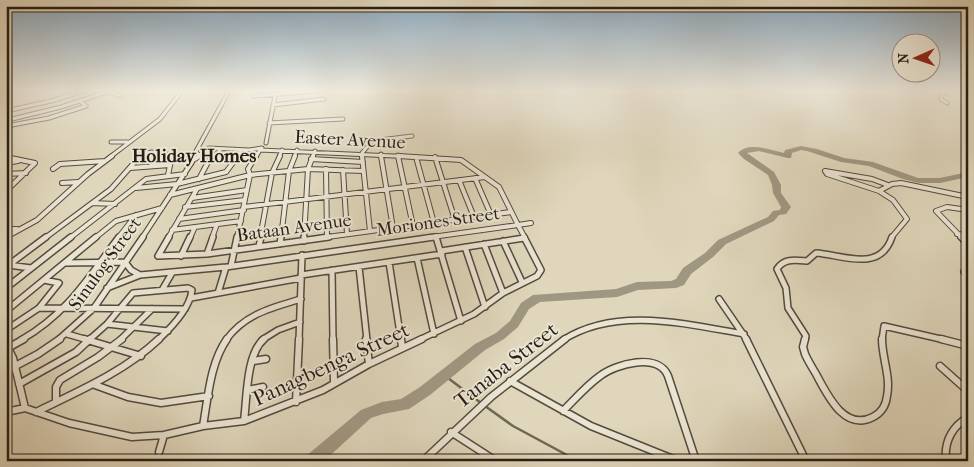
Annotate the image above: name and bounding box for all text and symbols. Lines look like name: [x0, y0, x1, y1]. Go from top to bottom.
north arrow: [892, 32, 942, 82]
text: N: [895, 52, 912, 64]
street label: Easter Avenue: [294, 127, 406, 153]
district label: Holiday Homes: [132, 145, 256, 167]
street label: Moriones Street: [375, 203, 502, 241]
street label: Bataan Avenue: [235, 210, 353, 246]
street label: Sinulog Street: [64, 213, 146, 315]
street label: Panagbenga Street: [249, 317, 413, 411]
street label: Tanaba Street: [450, 317, 563, 413]

